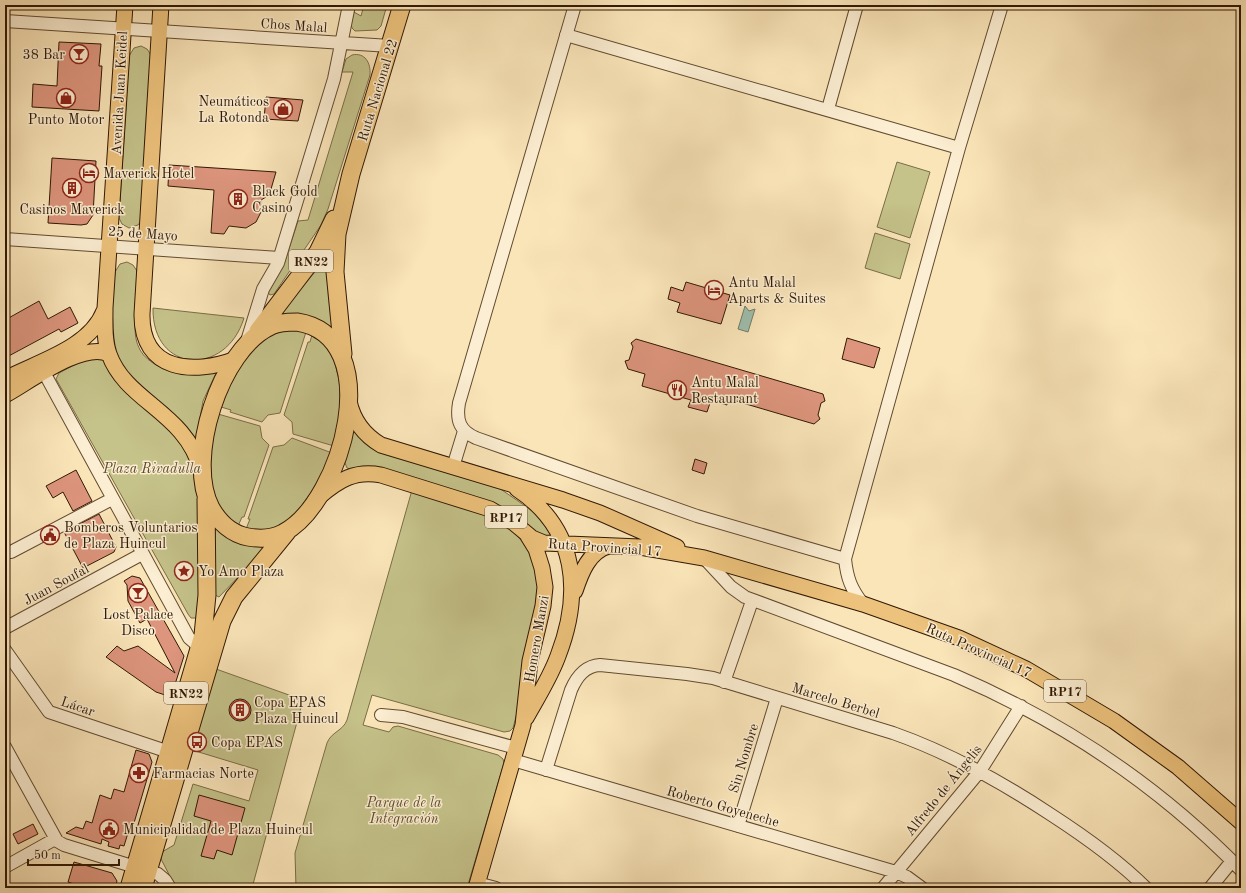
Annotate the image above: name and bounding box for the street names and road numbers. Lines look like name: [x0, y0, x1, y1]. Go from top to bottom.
street label: Chos Malal: [260, 17, 328, 35]
street label: Avenida Juan Keidel: [110, 30, 130, 155]
street label: Ruta Nacional 22: [356, 37, 400, 143]
street label: 25 de Mayo: [108, 225, 178, 243]
road number: RN22: [289, 250, 333, 272]
road number: RP17: [485, 506, 527, 528]
street label: Ruta Provincial 17: [547, 537, 662, 559]
street label: Juan Soufal: [21, 562, 92, 608]
street label: Homero Manzi: [522, 594, 552, 684]
street label: Ruta Provincial 17: [924, 621, 1034, 681]
road number: RP17: [1044, 680, 1086, 702]
street label: Marcelo Berbel: [790, 681, 881, 721]
road number: RN22: [164, 682, 208, 704]
street label: Lácar: [59, 695, 97, 719]
street label: Sin Nombre: [727, 722, 761, 795]
street label: Alfredo de Ángelis: [900, 740, 985, 839]
street label: Roberto Goyeneche: [665, 784, 781, 830]

